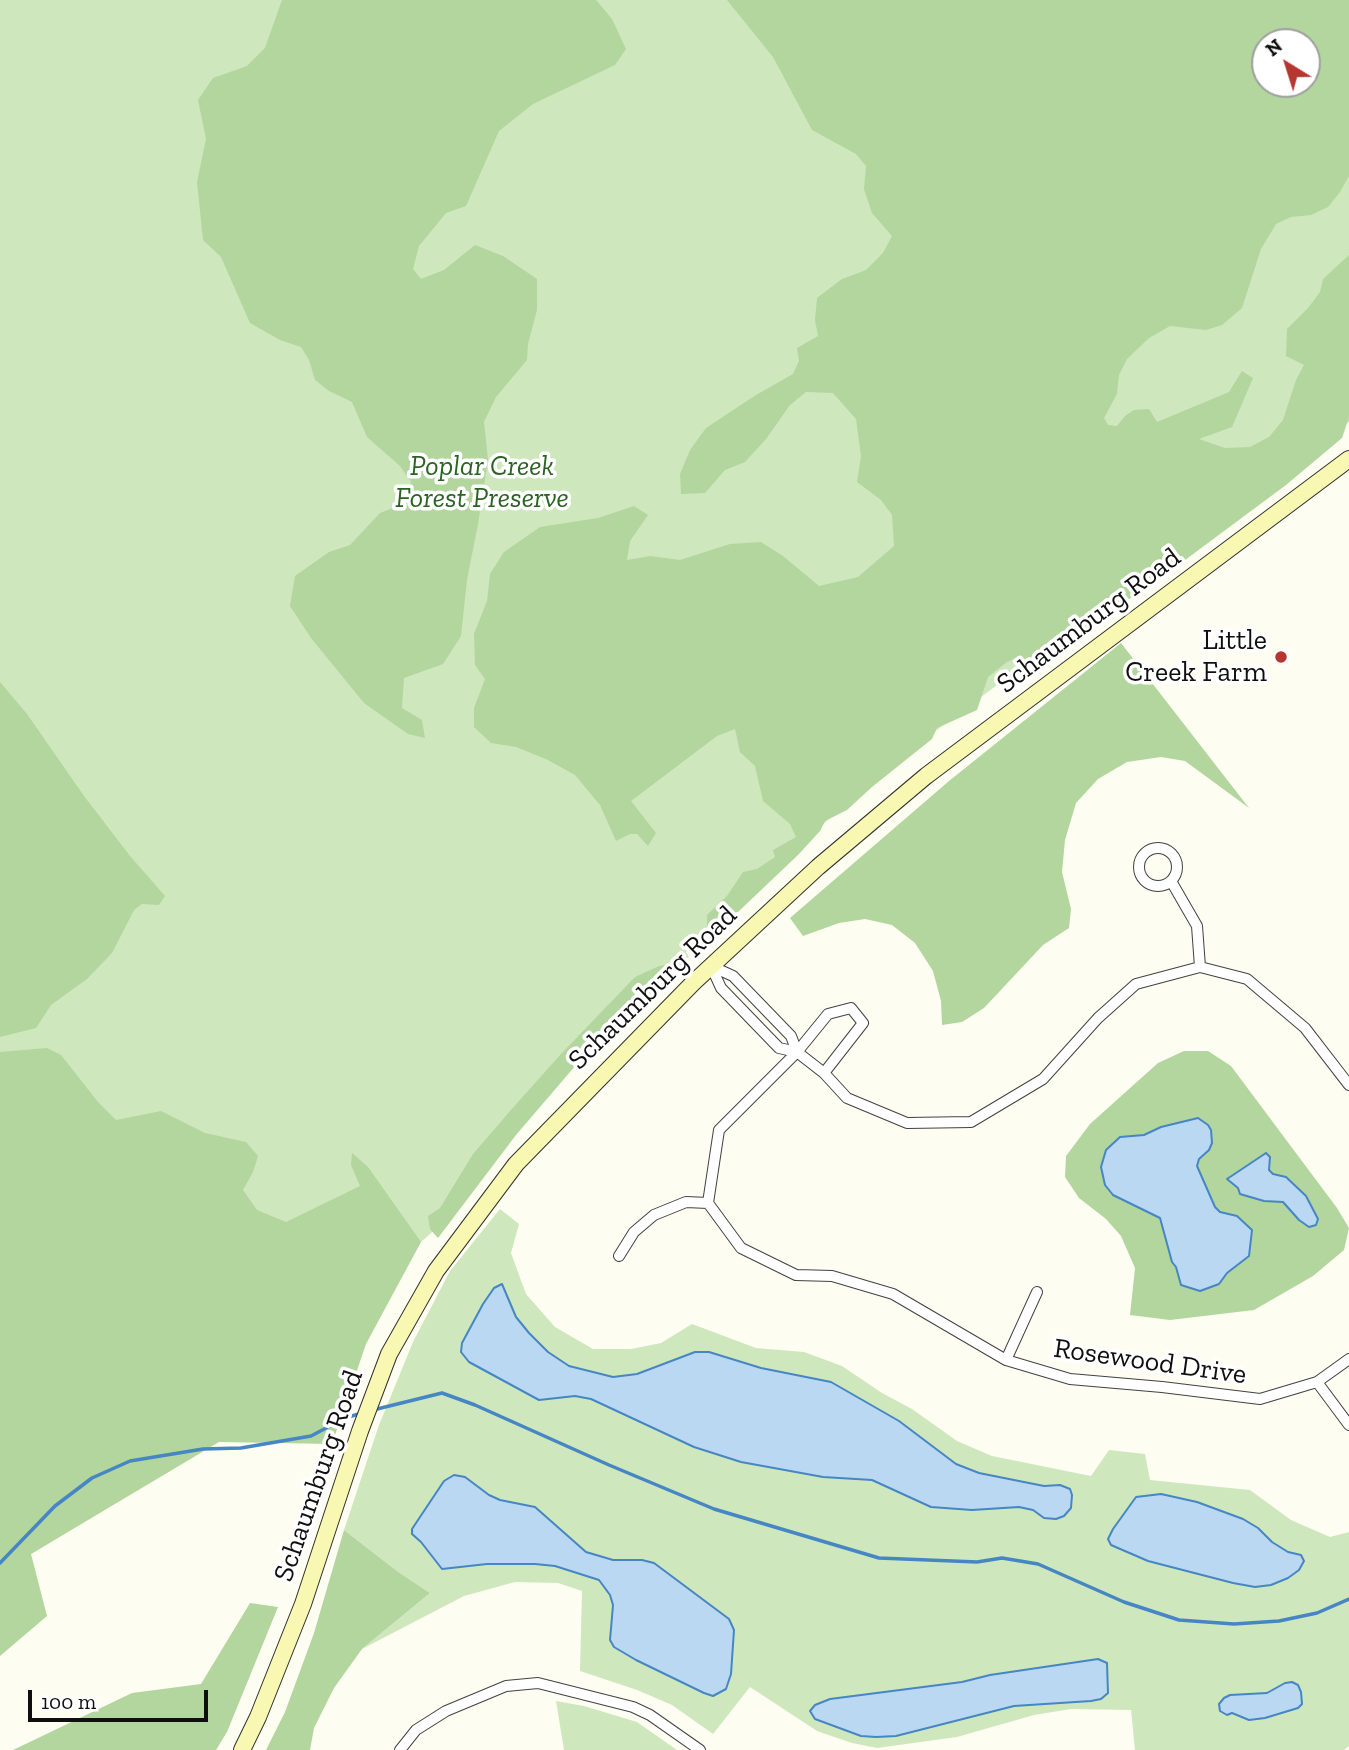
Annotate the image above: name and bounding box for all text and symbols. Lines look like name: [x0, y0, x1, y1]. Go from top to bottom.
north arrow: [1251, 28, 1321, 98]
text: N: [1261, 34, 1287, 61]
park label: Poplar Creek Forest Preserve: [395, 450, 569, 516]
street label: Schaumburg Road: [991, 541, 1187, 701]
place label: Little Creek Farm: [1125, 624, 1267, 690]
marker: Little Creek Farm: [1273, 649, 1289, 665]
street label: Schaumburg Road: [562, 899, 744, 1077]
street label: Rosewood Drive: [1052, 1332, 1248, 1392]
street label: Schaumburg Road: [267, 1366, 371, 1586]
scale bar: [32, 1676, 212, 1720]
text: 100 m: [41, 1689, 96, 1714]

